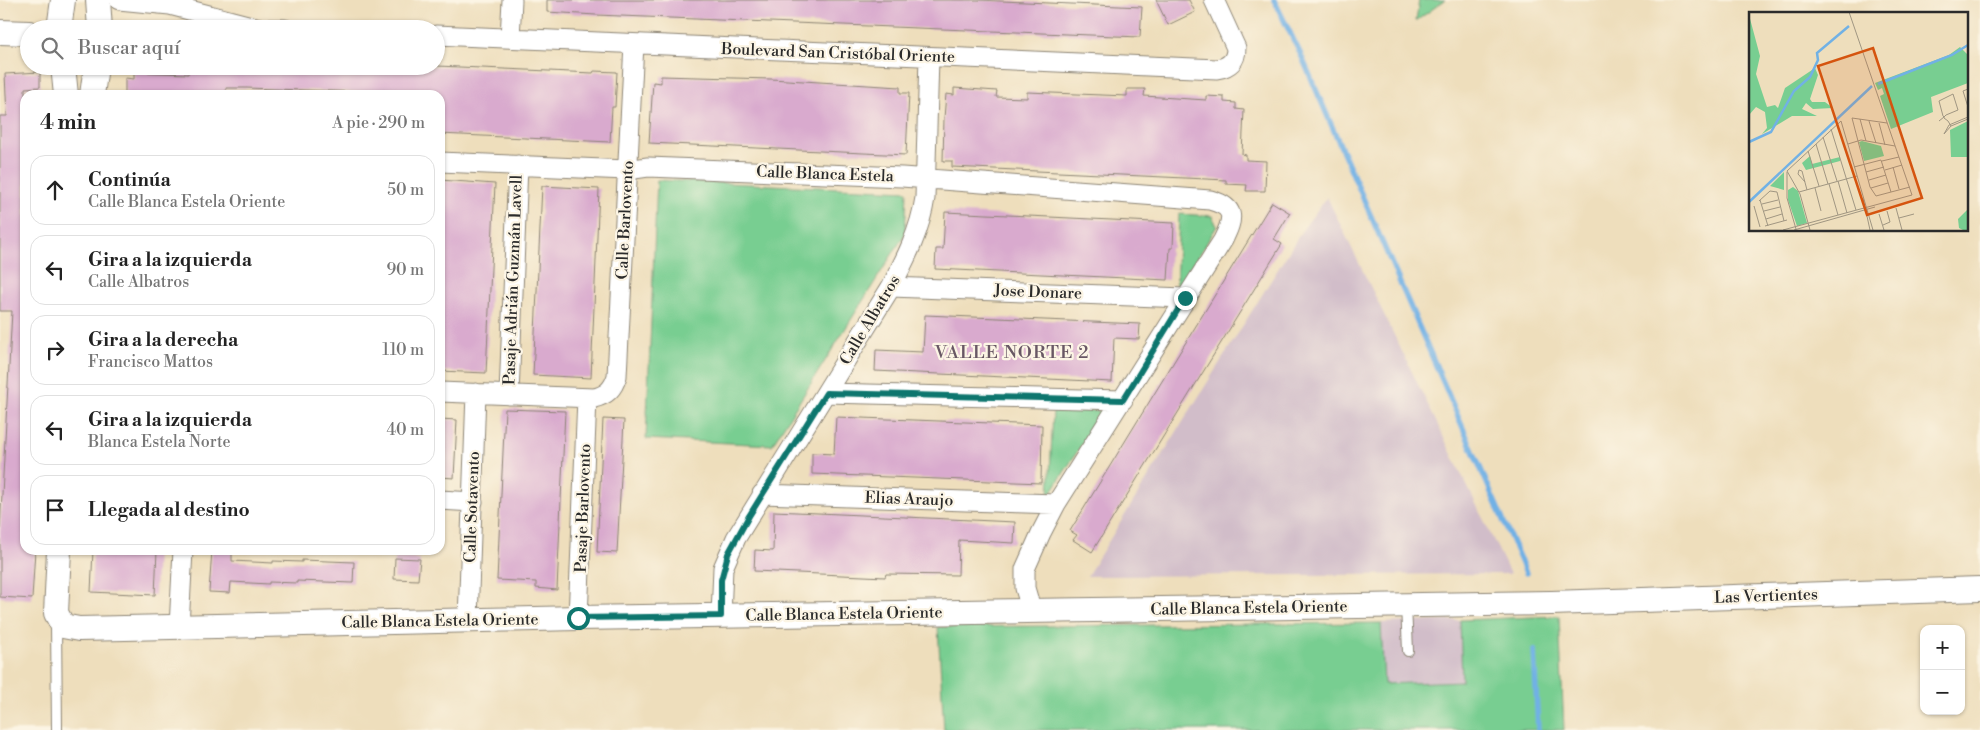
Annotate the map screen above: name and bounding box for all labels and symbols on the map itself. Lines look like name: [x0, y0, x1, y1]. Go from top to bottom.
inset map: [1749, 12, 1968, 231]
street label: Boulevard San Cristóbal Oriente: [720, 39, 955, 67]
street label: Calle Barlovento: [612, 160, 638, 280]
street label: Calle Blanca Estela: [756, 162, 895, 186]
street label: Pasaje Adrián Guzmán Lavell: [499, 174, 527, 386]
street label: Calle Albatros: [835, 271, 905, 369]
street label: Jose Donare: [993, 280, 1082, 304]
route end: [1174, 287, 1197, 310]
district label: VALLE NORTE 2: [934, 341, 1089, 364]
street label: Pasaje Barlovento: [571, 443, 595, 573]
street label: Calle Sotavento: [460, 451, 484, 563]
street label: Elias Araujo: [864, 487, 954, 511]
street label: Las Vertientes: [1714, 584, 1818, 608]
street label: Calle Blanca Estela Oriente: [1150, 596, 1348, 620]
street label: Calle Blanca Estela Oriente: [745, 602, 943, 626]
route start: [567, 607, 590, 630]
street label: Calle Blanca Estela Oriente: [341, 609, 539, 633]

